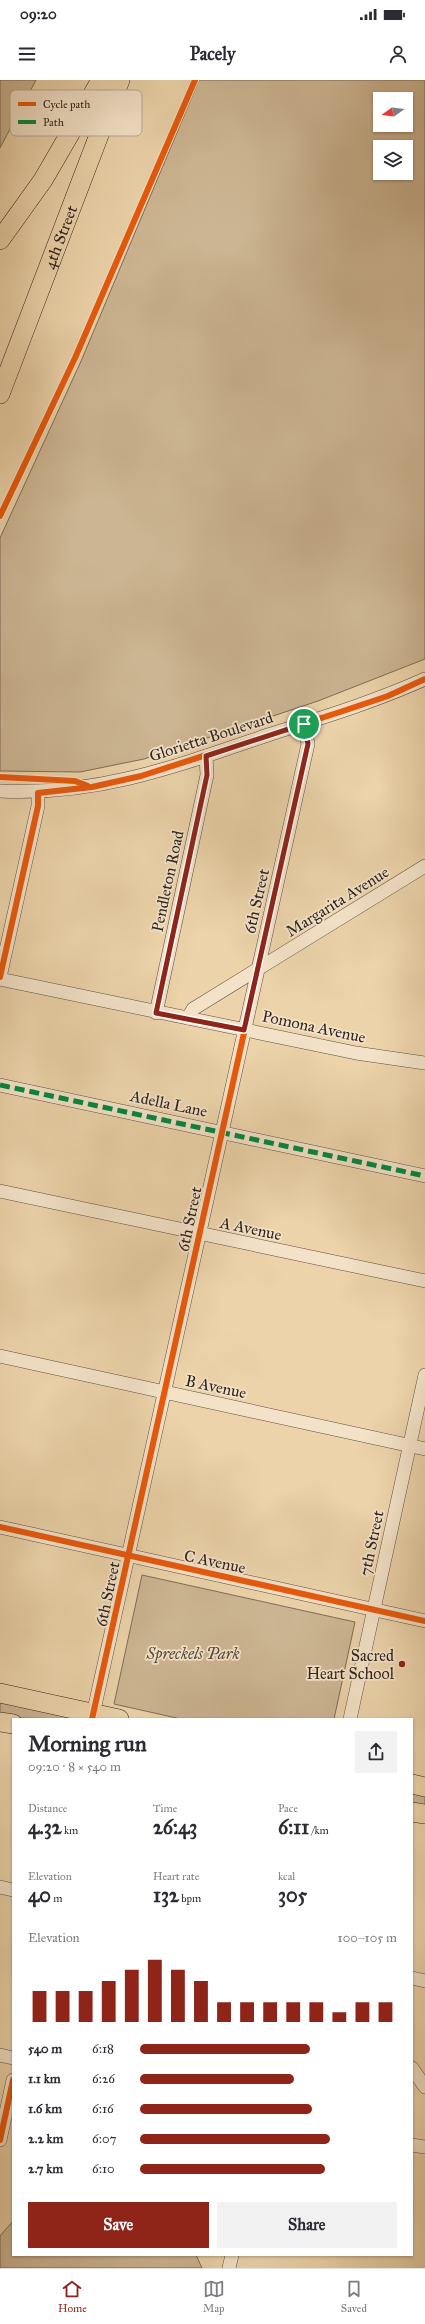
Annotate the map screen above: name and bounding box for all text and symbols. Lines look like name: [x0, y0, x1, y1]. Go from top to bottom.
text: 09:20: [20, 5, 57, 23]
icon: menu: [16, 43, 38, 65]
text: Pacely: [190, 43, 235, 65]
icon: person: [387, 43, 409, 65]
legend: [10, 90, 142, 136]
north arrow: [373, 92, 413, 132]
map controls: [373, 92, 413, 180]
text: Cycle path: [43, 98, 90, 111]
text: Path: [43, 116, 64, 129]
button: layers: [373, 140, 413, 180]
street label: 4th Street: [40, 202, 81, 272]
street label: Glorietta Boulevard: [147, 707, 275, 765]
pin: [287, 707, 321, 741]
icon: arrive: [293, 713, 315, 735]
street label: Pendleton Road: [147, 829, 188, 934]
street label: Margarita Avenue: [282, 862, 393, 942]
street label: 6th Street: [240, 867, 273, 935]
street label: Pomona Avenue: [260, 1006, 368, 1047]
street label: Adella Lane: [128, 1086, 209, 1121]
street label: 6th Street: [173, 1185, 206, 1253]
street label: A Avenue: [217, 1213, 284, 1244]
street label: B Avenue: [184, 1371, 249, 1402]
street label: 7th Street: [355, 1508, 388, 1578]
street label: C Avenue: [182, 1546, 248, 1577]
street label: 6th Street: [91, 1560, 124, 1628]
park label: Spreckels Park: [145, 1644, 240, 1664]
place label: Sacred Heart School: [306, 1646, 395, 1683]
marker: Sacred Heart School: [397, 1659, 407, 1669]
text: Morning run: [28, 1730, 147, 1757]
button: share: [355, 1731, 397, 1773]
text: 09:20 · 8 × 540 m: [28, 1759, 121, 1775]
text: Distance: [28, 1802, 67, 1815]
text: Time: [153, 1802, 177, 1815]
text: Pace: [278, 1802, 298, 1815]
text: 4.32: [28, 1815, 62, 1839]
text: 26:43: [153, 1815, 197, 1839]
text: 6:11: [278, 1815, 309, 1839]
text: km: [62, 1824, 78, 1837]
text: /km: [309, 1824, 329, 1837]
text: Elevation: [28, 1870, 72, 1883]
text: Heart rate: [153, 1870, 199, 1883]
text: kcal: [278, 1870, 295, 1883]
text: 40: [28, 1883, 51, 1907]
text: 132: [153, 1883, 179, 1907]
text: 305: [278, 1883, 307, 1907]
text: m: [51, 1892, 62, 1905]
text: bpm: [179, 1892, 201, 1905]
text: Elevation: [28, 1930, 80, 1946]
text: 100–105 m: [338, 1930, 397, 1946]
text: 540 m: [28, 2041, 62, 2057]
text: 6:18: [92, 2041, 114, 2057]
text: 1.1 km: [28, 2071, 61, 2087]
text: 6:26: [92, 2071, 115, 2087]
text: 1.6 km: [28, 2101, 62, 2117]
text: 6:16: [92, 2101, 114, 2117]
text: 2.2 km: [28, 2131, 64, 2147]
text: 6:07: [92, 2131, 116, 2147]
text: 2.7 km: [28, 2161, 63, 2177]
text: 6:10: [92, 2161, 115, 2177]
button: Save: [28, 2202, 209, 2248]
button: Share: [217, 2202, 397, 2248]
tab: Home: [58, 2278, 87, 2315]
tab: Map: [203, 2278, 225, 2315]
tab: Saved: [341, 2278, 367, 2315]

